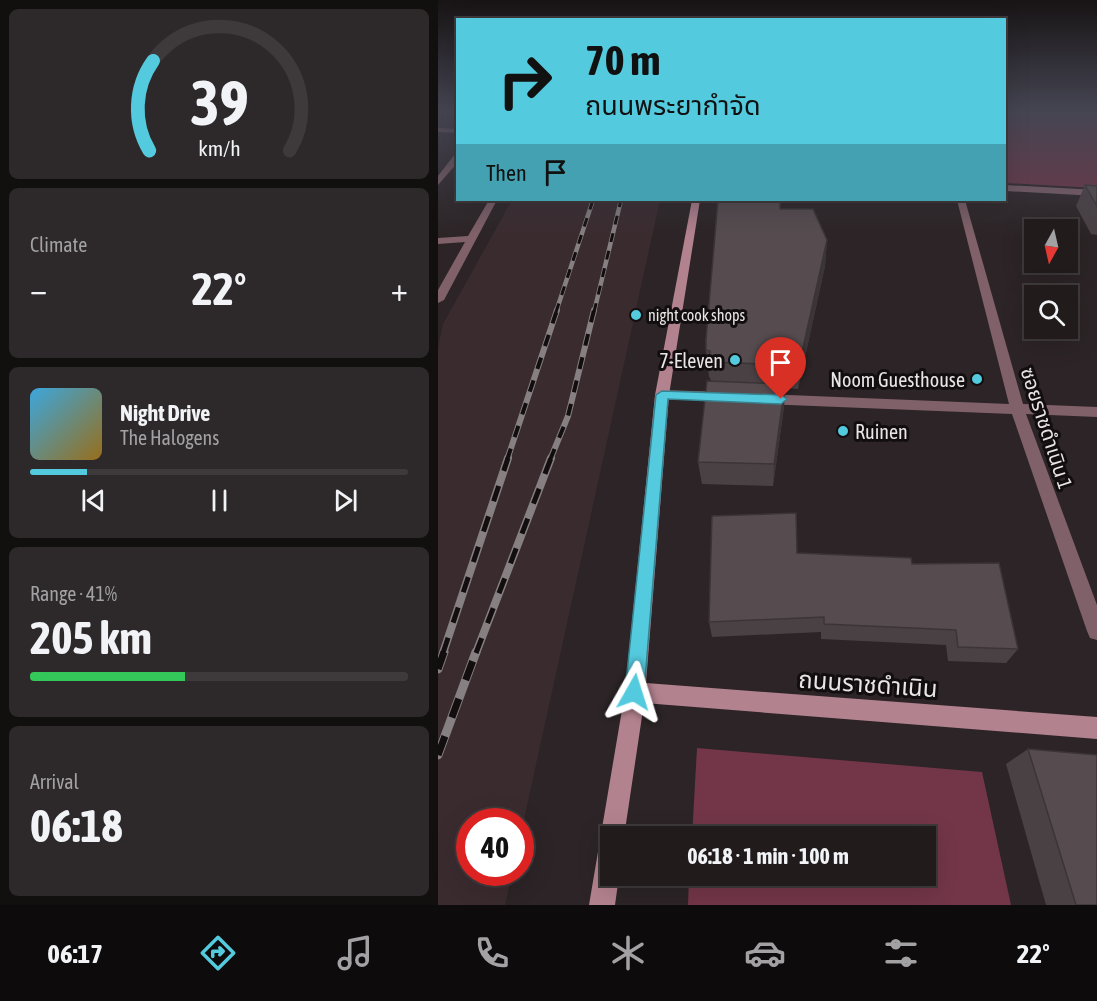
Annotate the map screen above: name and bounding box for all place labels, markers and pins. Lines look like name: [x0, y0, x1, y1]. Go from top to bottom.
place label: night cook shops: [648, 306, 746, 325]
marker: night cook shops: [629, 308, 643, 322]
pin: [755, 337, 806, 399]
place label: 7-Eleven: [659, 349, 723, 372]
marker: 7-Eleven: [728, 353, 742, 367]
place label: Noom Guesthouse: [830, 368, 965, 391]
marker: Noom Guesthouse: [970, 372, 984, 386]
place label: Ruinen: [855, 420, 908, 443]
marker: Ruinen: [836, 424, 850, 438]

